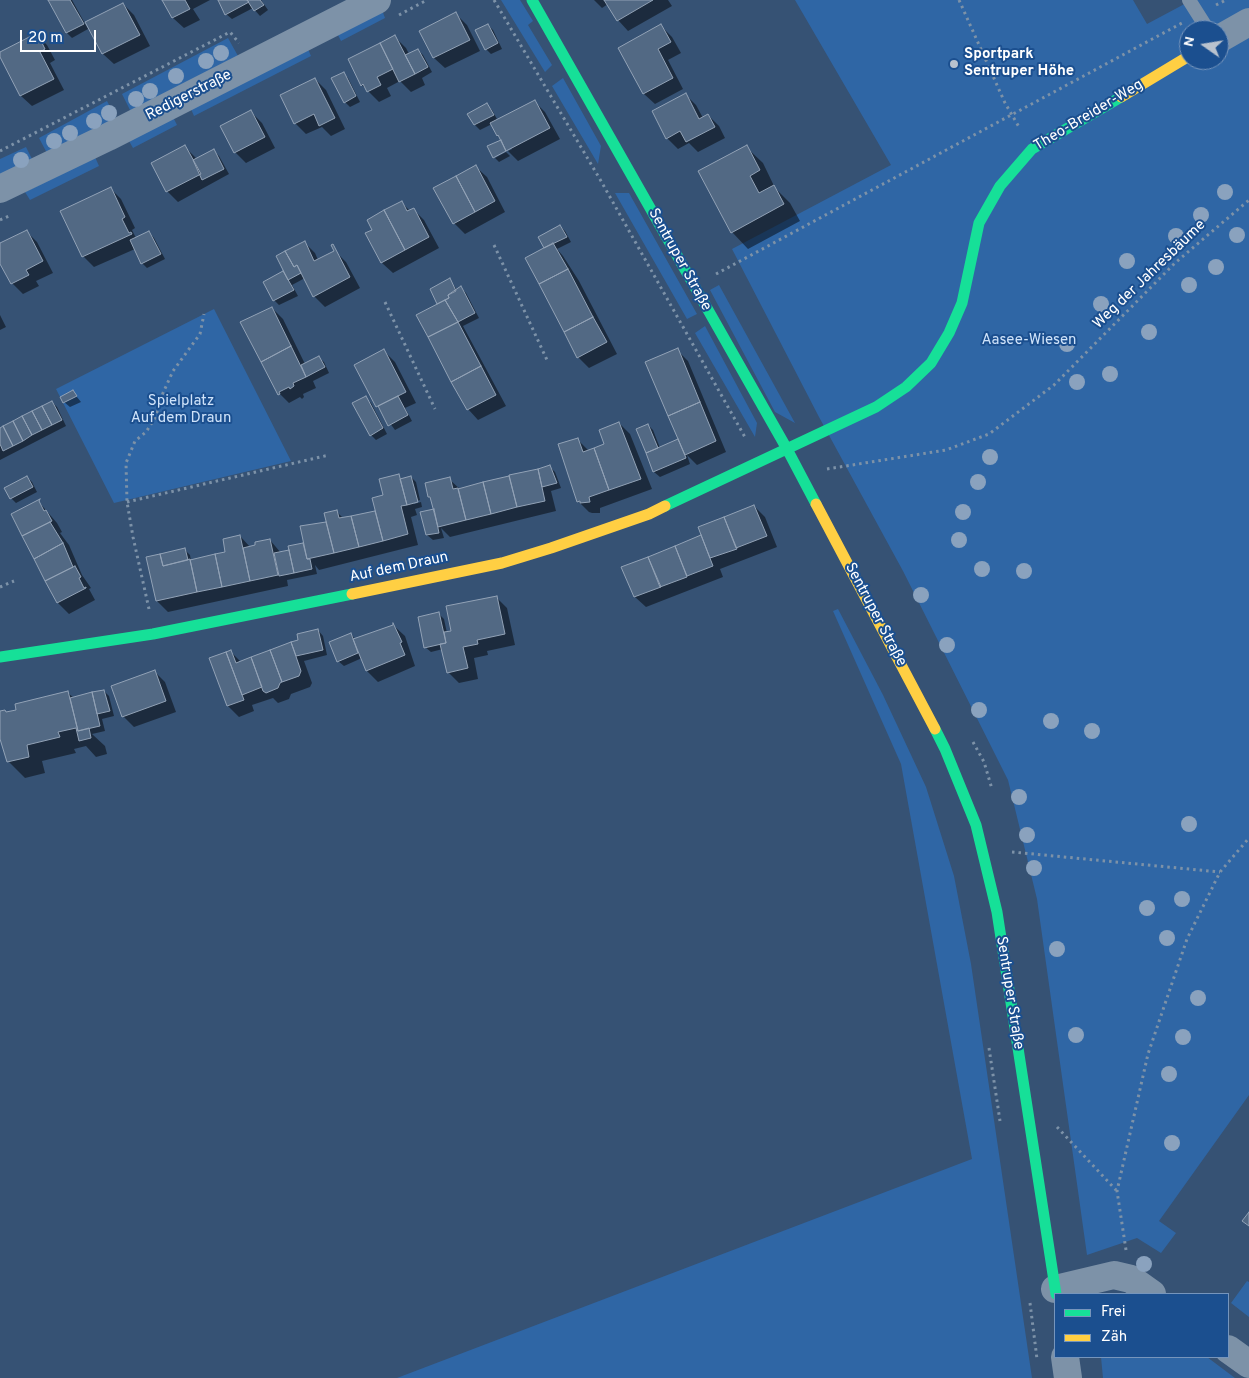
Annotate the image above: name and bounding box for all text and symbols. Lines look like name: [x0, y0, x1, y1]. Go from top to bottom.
scale bar: [22, 20, 99, 52]
north arrow: [1179, 20, 1229, 70]
text: 20 m: [28, 29, 63, 48]
text: N: [1180, 35, 1199, 49]
place label: Sportpark Sentruper Höhe: [964, 46, 1074, 81]
marker: Sportpark Sentruper Höhe: [948, 58, 960, 70]
street label: Redigerstraße: [143, 67, 235, 125]
street label: Theo-Breider-Weg: [1031, 76, 1147, 156]
street label: Sentruper Straße: [643, 206, 715, 314]
street label: Weg der Jahresbäume: [1090, 217, 1210, 333]
park label: Aasee-Wiesen: [981, 332, 1077, 350]
park label: Spielplatz Auf dem Draun: [131, 393, 231, 428]
street label: Auf dem Draun: [348, 549, 450, 587]
street label: Sentruper Straße: [840, 560, 910, 670]
street label: Sentruper Straße: [991, 935, 1027, 1051]
legend: [1054, 1293, 1229, 1358]
text: Frei: [1101, 1303, 1126, 1322]
text: Zäh: [1101, 1328, 1127, 1347]

